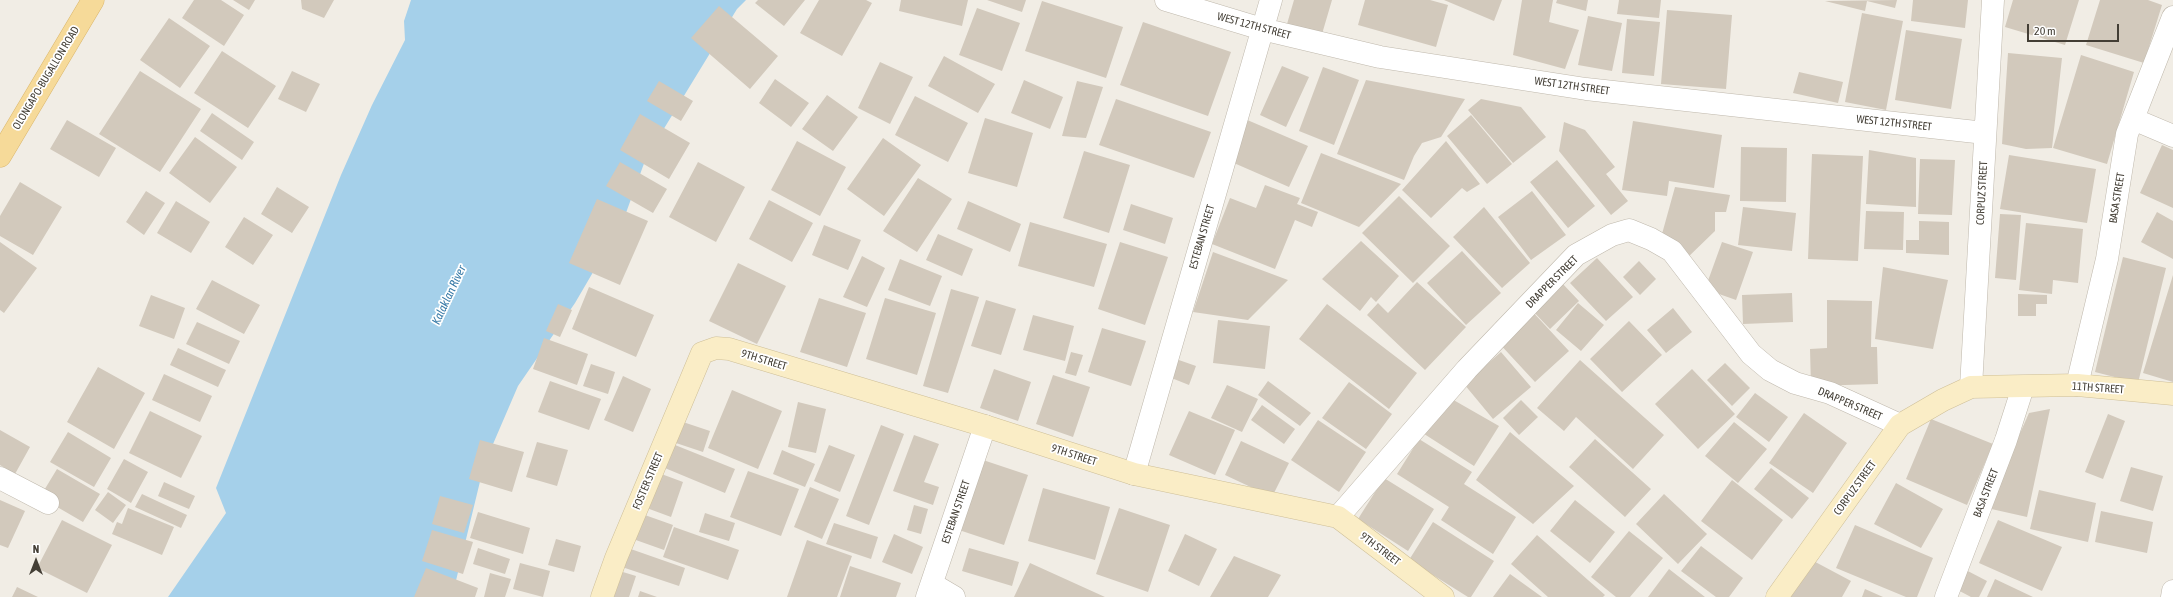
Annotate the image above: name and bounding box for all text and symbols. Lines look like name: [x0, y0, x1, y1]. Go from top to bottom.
street label: WEST 12TH STREET: [1216, 10, 1292, 42]
scale bar: [2029, 16, 2121, 42]
street label: OLONGAPO-BUGALLON ROAD: [10, 24, 82, 132]
text: 20 m: [2034, 24, 2056, 38]
street label: WEST 12TH STREET: [1534, 74, 1610, 98]
street label: WEST 12TH STREET: [1856, 112, 1932, 134]
street label: CORPUZ STREET: [1974, 161, 1990, 225]
street label: BASA STREET: [2106, 172, 2128, 224]
street label: ESTEBAN STREET: [1186, 203, 1218, 271]
street label: DRAPPER STREET: [1523, 253, 1581, 311]
water label: Kalaklan River: [429, 263, 469, 327]
street label: 9TH STREET: [740, 347, 788, 373]
street label: 11TH STREET: [2071, 380, 2125, 396]
street label: DRAPPER STREET: [1816, 385, 1884, 423]
street label: 9TH STREET: [1050, 441, 1098, 469]
street label: FOSTER STREET: [630, 450, 666, 512]
street label: CORPUZ STREET: [1831, 458, 1879, 518]
street label: BASA STREET: [1971, 467, 2001, 519]
street label: ESTEBAN STREET: [939, 478, 973, 546]
street label: 9TH STREET: [1357, 530, 1403, 568]
north arrow: [16, 541, 56, 581]
text: N: [33, 543, 39, 555]

